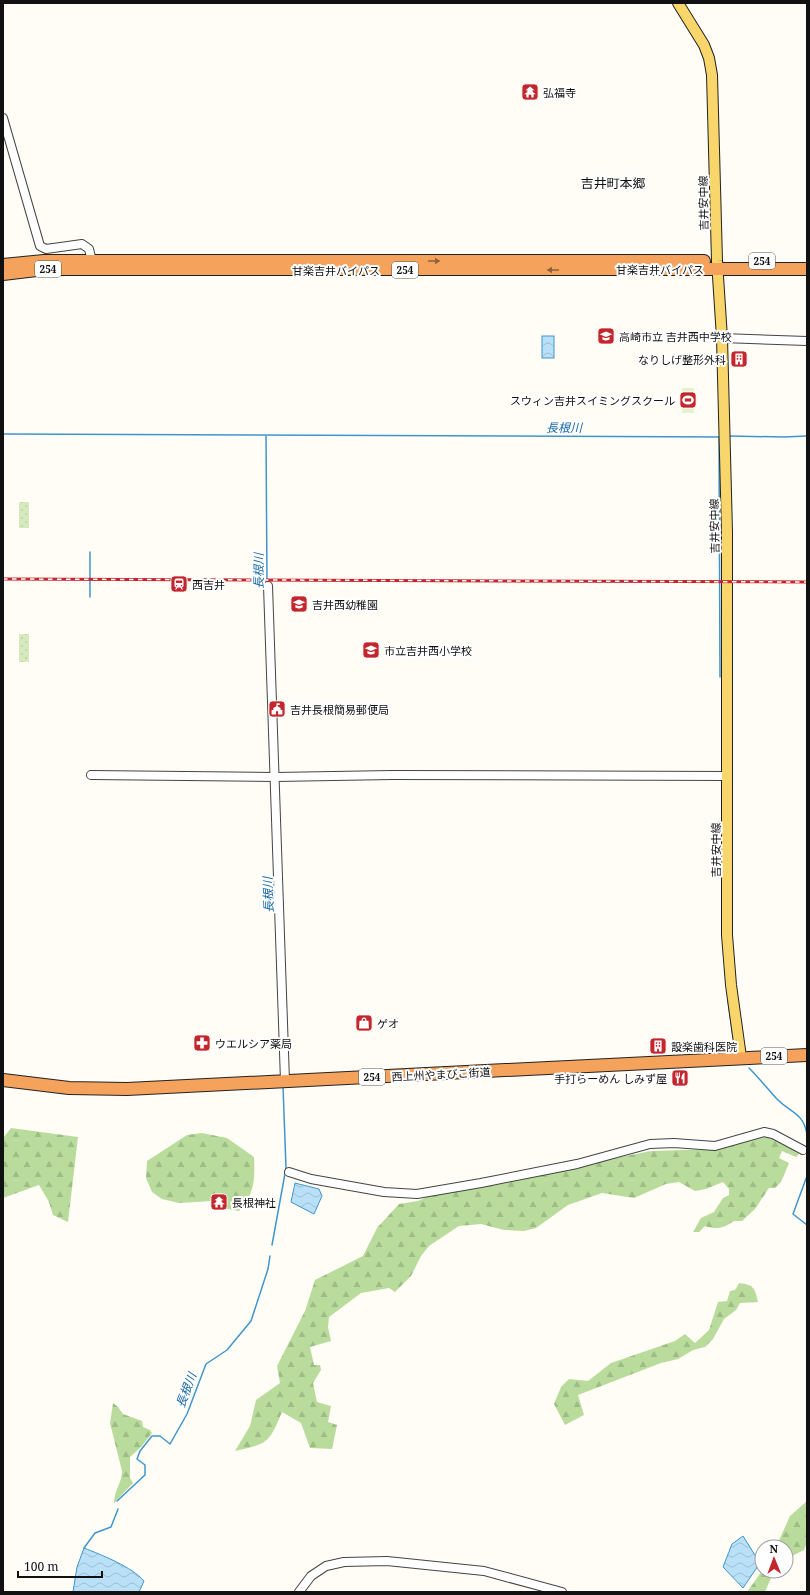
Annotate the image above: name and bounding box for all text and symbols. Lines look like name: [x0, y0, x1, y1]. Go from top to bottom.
temple icon: 弘福寺: [520, 82, 540, 102]
place label: 弘福寺: [543, 85, 576, 100]
district label: 吉井町本郷: [580, 174, 646, 192]
street label: 吉井安中線: [695, 175, 711, 231]
road number: 254: [749, 253, 775, 269]
one-way arrow: [428, 258, 441, 264]
road number: 254: [35, 261, 61, 277]
road number: 254: [392, 262, 418, 278]
street label: 甘楽吉井バイパス: [616, 262, 704, 277]
street label: 甘楽吉井バイパス: [292, 263, 380, 278]
one-way arrow: [546, 267, 559, 273]
school or university icon: 高崎市立 吉井西中学校: [596, 326, 616, 346]
place label: 高崎市立 吉井西中学校: [619, 329, 732, 344]
building icon: なりしげ整形外科: [729, 349, 749, 369]
place label: なりしげ整形外科: [638, 352, 726, 367]
sports icon: スウィン吉井スイミングスクール: [678, 390, 698, 410]
place label: スウィン吉井スイミングスクール: [510, 393, 675, 408]
water label: 長根川: [546, 419, 584, 436]
street label: 吉井安中線: [706, 498, 722, 554]
water label: 長根川: [250, 551, 267, 589]
station icon: 西吉井: [169, 574, 189, 594]
place label: 西吉井: [192, 577, 225, 592]
school or university icon: 吉井西幼稚園: [289, 594, 309, 614]
place label: 吉井西幼稚園: [312, 597, 378, 612]
school or university icon: 市立吉井西小学校: [361, 640, 381, 660]
place label: 市立吉井西小学校: [384, 643, 472, 658]
public building icon: 吉井長根簡易郵便局: [267, 699, 287, 719]
place label: 吉井長根簡易郵便局: [290, 702, 389, 717]
street label: 吉井安中線: [708, 823, 723, 878]
water label: 長根川: [259, 875, 277, 913]
shop icon: ゲオ: [354, 1013, 374, 1033]
place label: ゲオ: [377, 1016, 399, 1031]
pharmacy icon: ウエルシア薬局: [192, 1033, 212, 1053]
place label: ウエルシア薬局: [215, 1036, 292, 1051]
building icon: 設楽歯科医院: [648, 1036, 668, 1056]
place label: 設楽歯科医院: [671, 1039, 737, 1054]
road number: 254: [761, 1048, 787, 1064]
street label: 西上州やまびこ街道: [391, 1064, 491, 1084]
restaurant icon: 手打らーめん しみず屋: [670, 1068, 690, 1088]
road number: 254: [359, 1069, 385, 1085]
place label: 手打らーめん しみず屋: [554, 1071, 667, 1086]
temple icon: 長根神社: [209, 1192, 229, 1212]
place label: 長根神社: [232, 1195, 276, 1210]
water label: 長根川: [172, 1368, 201, 1410]
north arrow: [754, 1539, 794, 1579]
text: N: [769, 1541, 779, 1556]
scale bar: [18, 1553, 102, 1579]
text: 100 m: [24, 1558, 59, 1575]

